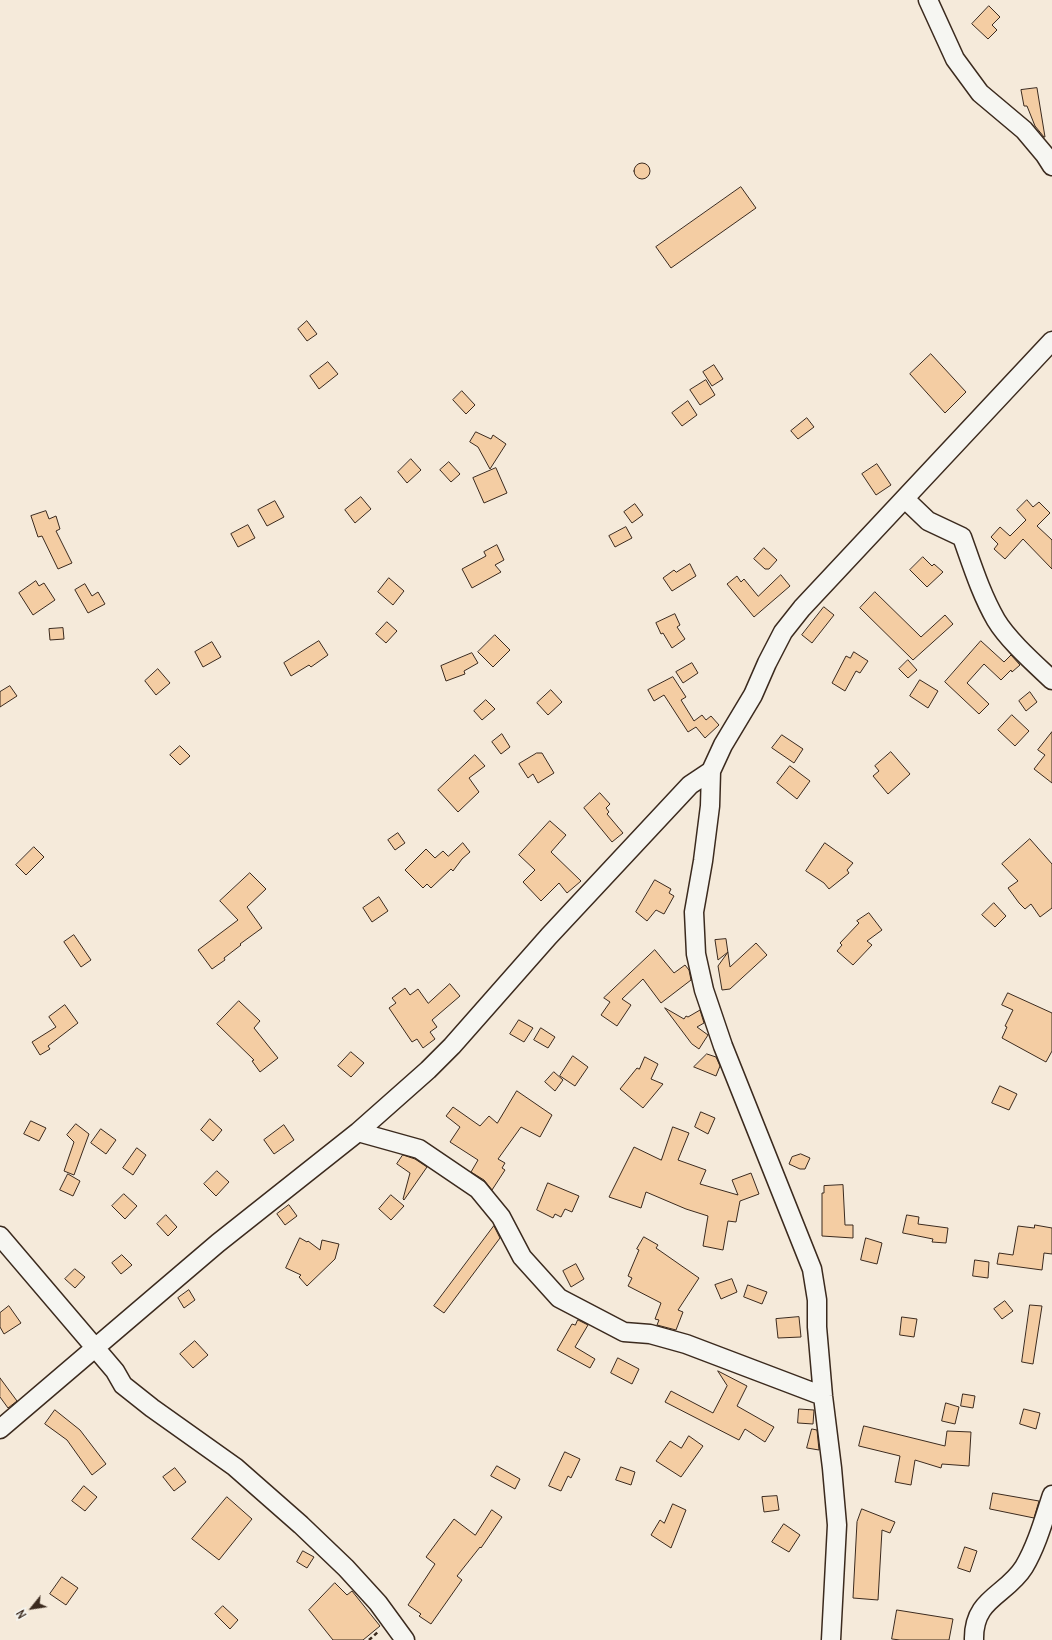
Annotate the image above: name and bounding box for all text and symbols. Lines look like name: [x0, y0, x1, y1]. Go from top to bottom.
north arrow: [12, 1588, 52, 1628]
text: N: [14, 1607, 30, 1621]

